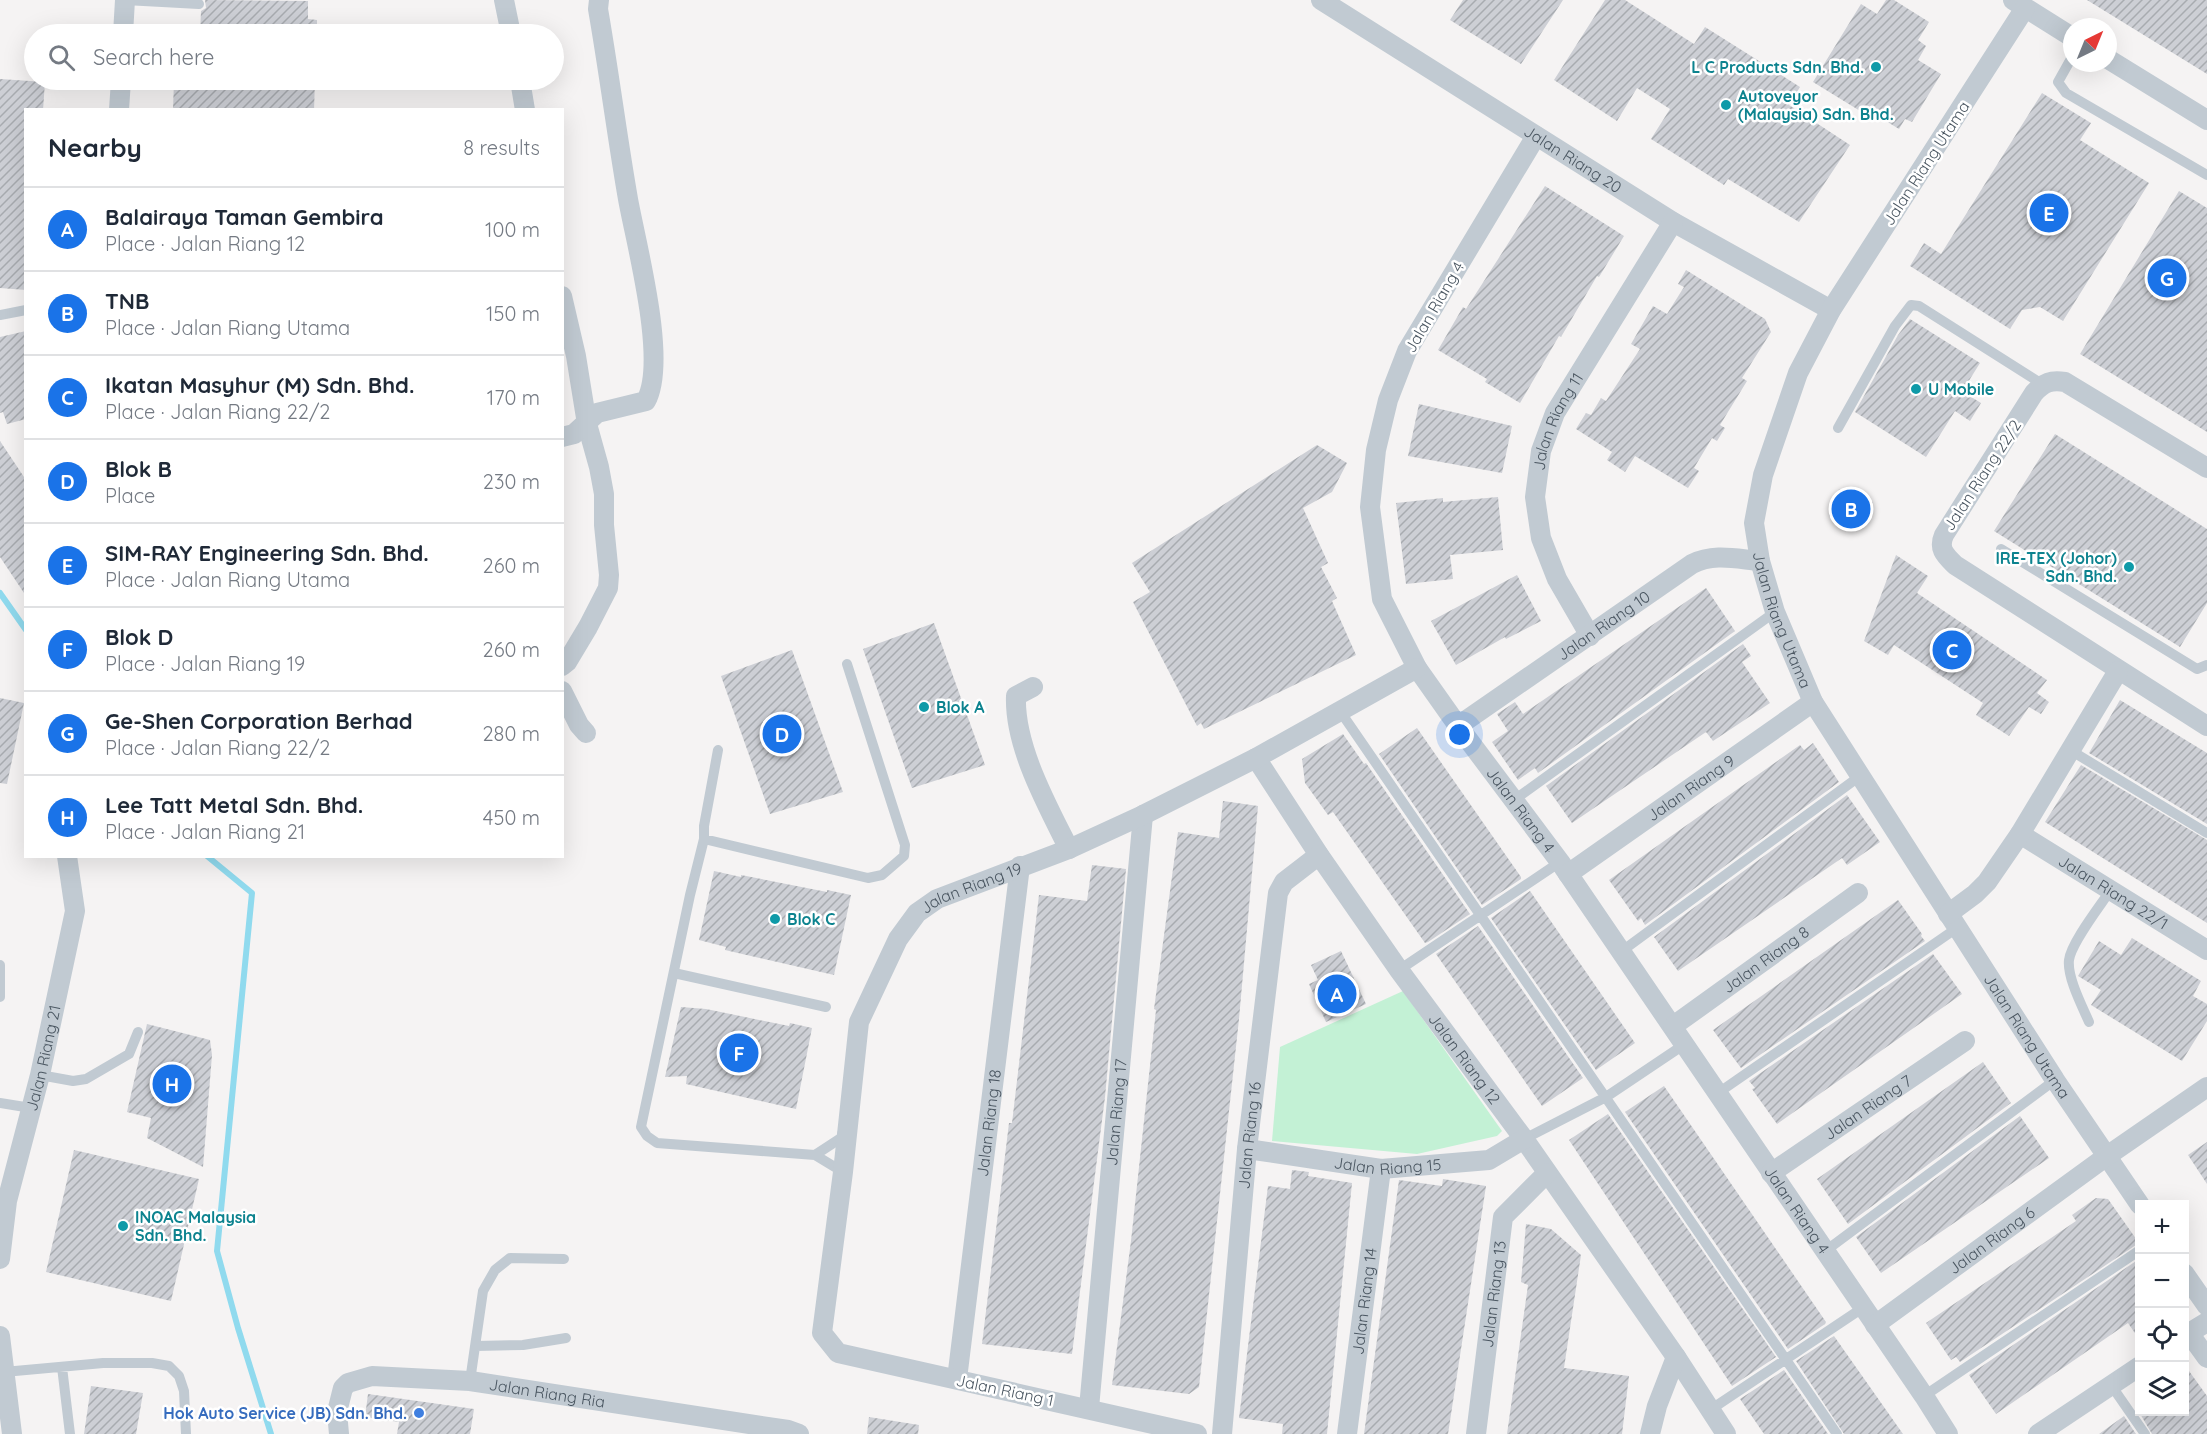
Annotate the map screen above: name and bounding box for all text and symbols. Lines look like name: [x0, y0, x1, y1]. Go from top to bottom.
north arrow: [2063, 18, 2117, 72]
search box: [24, 24, 564, 90]
icon: search: [45, 41, 78, 74]
text: Search here: [93, 43, 214, 71]
place label: L C Products Sdn. Bhd.: [1691, 57, 1864, 77]
marker: L C Products Sdn. Bhd.: [1869, 60, 1883, 74]
place label: Autoveyor (Malaysia) Sdn. Bhd.: [1738, 86, 1894, 124]
street label: Jalan Riang Utama: [1878, 97, 1974, 229]
marker: Autoveyor (Malaysia) Sdn. Bhd.: [1719, 98, 1733, 112]
street label: Jalan Riang 20: [1520, 121, 1626, 197]
text: Nearby: [48, 131, 142, 164]
text: 8 results: [463, 135, 540, 160]
pin: E: [2030, 190, 2068, 236]
text: Balairaya Taman Gembira: [105, 203, 384, 231]
text: A: [61, 217, 74, 242]
text: 100 m: [485, 217, 540, 242]
text: Place · Jalan Riang 12: [105, 231, 305, 256]
pin: G: [2148, 256, 2186, 300]
street label: Jalan Riang 4: [1400, 258, 1468, 356]
text: TNB: [105, 287, 149, 315]
text: B: [61, 301, 74, 326]
text: 150 m: [486, 301, 540, 326]
text: Place · Jalan Riang Utama: [105, 315, 350, 340]
street label: Jalan Riang 11: [1529, 369, 1587, 471]
text: Ikatan Masyhur (M) Sdn. Bhd.: [105, 371, 414, 399]
place label: U Mobile: [1928, 379, 1994, 399]
marker: U Mobile: [1909, 382, 1923, 396]
text: C: [61, 385, 74, 410]
text: 170 m: [487, 385, 540, 410]
text: Place · Jalan Riang 22/2: [105, 399, 330, 424]
street label: Jalan Riang 22/2: [1939, 416, 2025, 534]
text: Blok B: [105, 455, 172, 483]
text: D: [60, 469, 75, 494]
text: 230 m: [483, 469, 540, 494]
text: Place: [105, 483, 155, 508]
pin: B: [1832, 486, 1870, 532]
text: SIM-RAY Engineering Sdn. Bhd.: [105, 539, 429, 567]
place label: IRE-TEX (Johor) Sdn. Bhd.: [1995, 548, 2117, 586]
street label: Jalan Riang Utama: [1749, 550, 1816, 691]
text: E: [62, 553, 73, 578]
text: 260 m: [483, 553, 540, 578]
marker: IRE-TEX (Johor) Sdn. Bhd.: [2122, 560, 2136, 574]
text: Place · Jalan Riang Utama: [105, 567, 350, 592]
street label: Jalan Riang 10: [1553, 586, 1654, 664]
text: Blok D: [105, 623, 173, 651]
pin: C: [1932, 628, 1972, 672]
text: F: [62, 637, 73, 662]
text: 260 m: [483, 637, 540, 662]
text: Place · Jalan Riang 19: [105, 651, 305, 676]
place label: Blok A: [936, 697, 985, 717]
marker: Blok A: [917, 700, 931, 714]
text: Ge-Shen Corporation Berhad: [105, 707, 413, 735]
pin: D: [762, 712, 802, 756]
your location: [1445, 720, 1474, 749]
text: G: [61, 721, 74, 746]
text: 280 m: [483, 721, 540, 746]
text: Place · Jalan Riang 22/2: [105, 735, 330, 760]
street label: Jalan Riang 9: [1643, 750, 1738, 825]
street label: Jalan Riang 4: [1482, 763, 1559, 857]
text: Lee Tatt Metal Sdn. Bhd.: [105, 791, 363, 819]
text: H: [60, 805, 75, 830]
text: 450 m: [483, 805, 540, 830]
text: Place · Jalan Riang 21: [105, 819, 305, 844]
street label: Jalan Riang 22/1: [2055, 850, 2172, 934]
street label: Jalan Riang 19: [916, 858, 1025, 918]
place label: Blok C: [787, 909, 835, 929]
marker: Blok C: [768, 912, 782, 926]
street label: Jalan Riang 8: [1718, 922, 1813, 997]
street label: Jalan Riang Utama: [1980, 970, 2075, 1102]
pin: A: [1318, 972, 1356, 1016]
street label: Jalan Riang 21: [21, 1003, 65, 1113]
street label: Jalan Riang 12: [1424, 1009, 1505, 1108]
pin: F: [720, 1030, 758, 1076]
street label: Jalan Riang 17: [1101, 1058, 1131, 1167]
pin: H: [152, 1062, 192, 1106]
street label: Jalan Riang 18: [972, 1068, 1005, 1178]
street label: Jalan Riang 7: [1820, 1070, 1915, 1144]
street label: Jalan Riang 16: [1234, 1080, 1265, 1190]
street label: Jalan Riang 15: [1333, 1152, 1442, 1179]
street label: Jalan Riang 4: [1760, 1162, 1834, 1257]
map controls: [2135, 1200, 2189, 1416]
button: +: [2135, 1200, 2189, 1254]
street label: Jalan Riang 6: [1944, 1202, 2039, 1278]
place label: INOAC Malaysia Sdn. Bhd.: [135, 1207, 256, 1245]
marker: INOAC Malaysia Sdn. Bhd.: [116, 1219, 130, 1233]
street label: Jalan Riang 13: [1477, 1239, 1510, 1349]
street label: Jalan Riang 14: [1347, 1247, 1381, 1356]
button: −: [2135, 1254, 2189, 1308]
button: locate: [2135, 1308, 2189, 1362]
button: layers: [2135, 1362, 2189, 1416]
street label: Jalan Riang 1: [954, 1370, 1056, 1410]
street label: Jalan Riang Ria: [488, 1374, 607, 1412]
place label: Hok Auto Service (JB) Sdn. Bhd.: [163, 1403, 407, 1423]
marker: Hok Auto Service (JB) Sdn. Bhd.: [412, 1406, 426, 1420]

